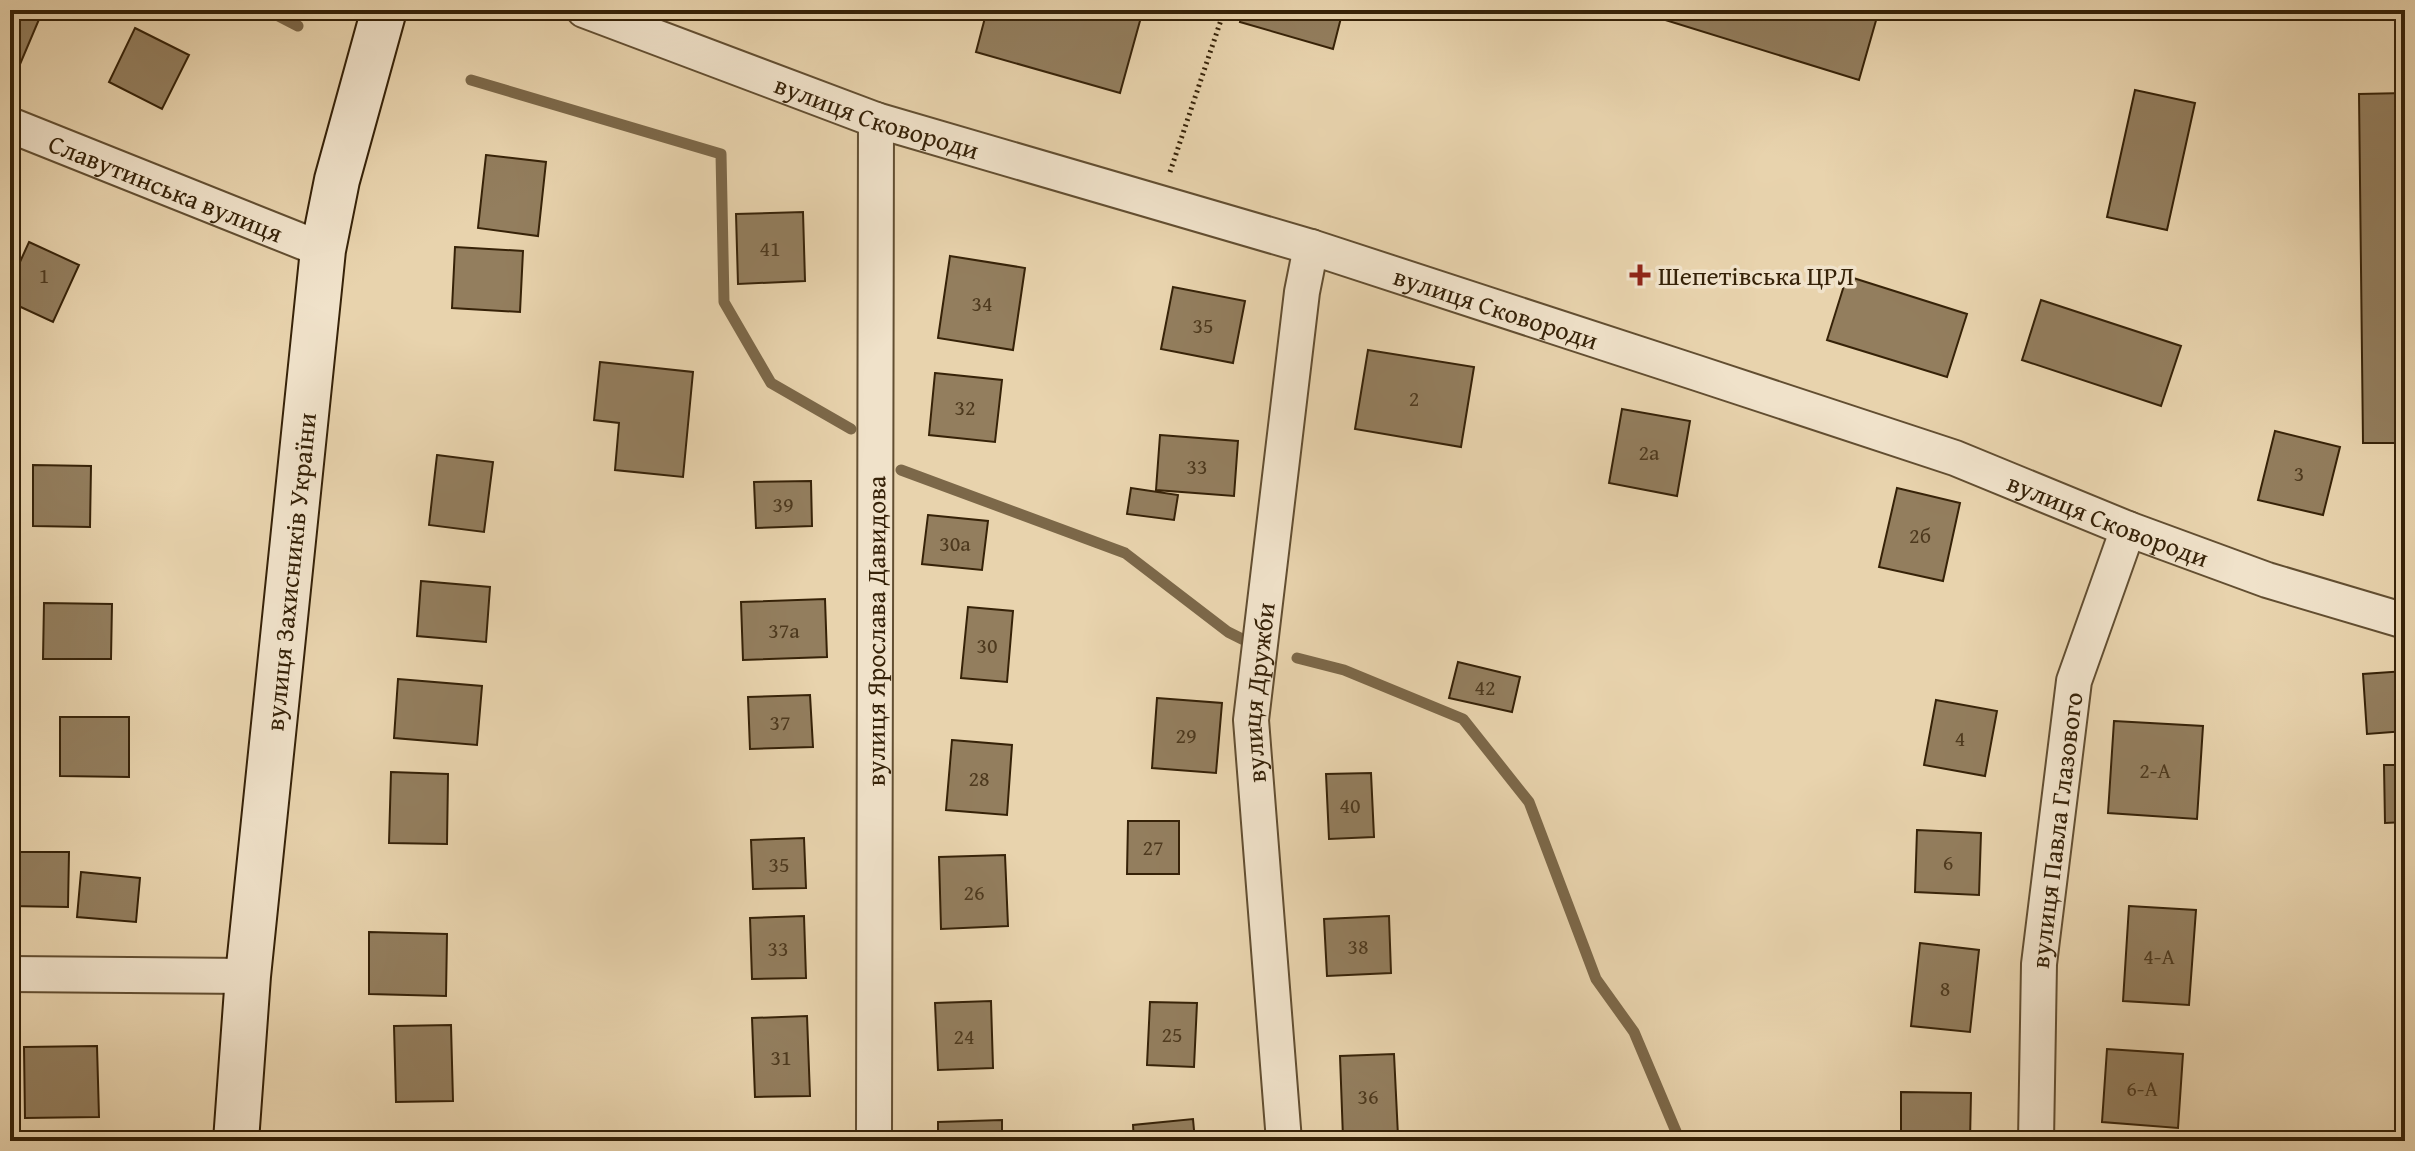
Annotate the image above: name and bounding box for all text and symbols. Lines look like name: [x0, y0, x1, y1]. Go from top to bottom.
street label: вулиця Сковороди: [769, 64, 984, 169]
street label: Славутинська вулиця: [43, 123, 289, 252]
house number: 41: [759, 232, 781, 264]
street label: вулиця Сковороди: [1389, 256, 1604, 359]
place label: Шепетівська ЦРЛ: [1658, 256, 1854, 295]
house number: 1: [39, 259, 49, 291]
marker: Шепетівська ЦРЛ: [1629, 264, 1651, 286]
house number: 34: [971, 287, 993, 319]
house number: 35: [1192, 309, 1214, 341]
house number: 2: [1409, 382, 1419, 414]
house number: 32: [954, 391, 976, 423]
street label: вулиця Захисників України: [254, 411, 326, 733]
house number: 2а: [1638, 436, 1660, 468]
house number: 33: [1186, 450, 1208, 482]
house number: 3: [2294, 457, 2304, 489]
street label: вулиця Сковороди: [2002, 462, 2214, 577]
street label: вулиця Ярослава Давидова: [855, 475, 895, 786]
house number: 39: [772, 488, 794, 520]
house number: 2б: [1909, 519, 1931, 551]
house number: 30а: [939, 527, 971, 559]
street label: вулиця Дружби: [1231, 600, 1284, 784]
house number: 37а: [768, 614, 800, 646]
house number: 30: [976, 629, 998, 661]
house number: 42: [1474, 671, 1496, 703]
street label: вулиця Павла Глазового: [2019, 690, 2092, 970]
house number: 37: [769, 706, 791, 738]
house number: 29: [1175, 719, 1197, 751]
house number: 4: [1955, 722, 1965, 754]
house number: 2-А: [2139, 754, 2171, 786]
house number: 28: [968, 762, 990, 794]
house number: 40: [1339, 789, 1361, 821]
house number: 27: [1142, 831, 1164, 863]
house number: 6: [1943, 846, 1953, 878]
house number: 35: [768, 848, 790, 880]
house number: 26: [963, 876, 985, 908]
house number: 38: [1347, 930, 1369, 962]
house number: 33: [767, 932, 789, 964]
house number: 4-А: [2143, 940, 2175, 972]
house number: 8: [1940, 972, 1950, 1004]
house number: 25: [1161, 1018, 1183, 1050]
house number: 24: [953, 1020, 975, 1052]
house number: 31: [770, 1041, 792, 1073]
house number: 6-А: [2126, 1072, 2158, 1104]
house number: 36: [1357, 1080, 1379, 1112]

